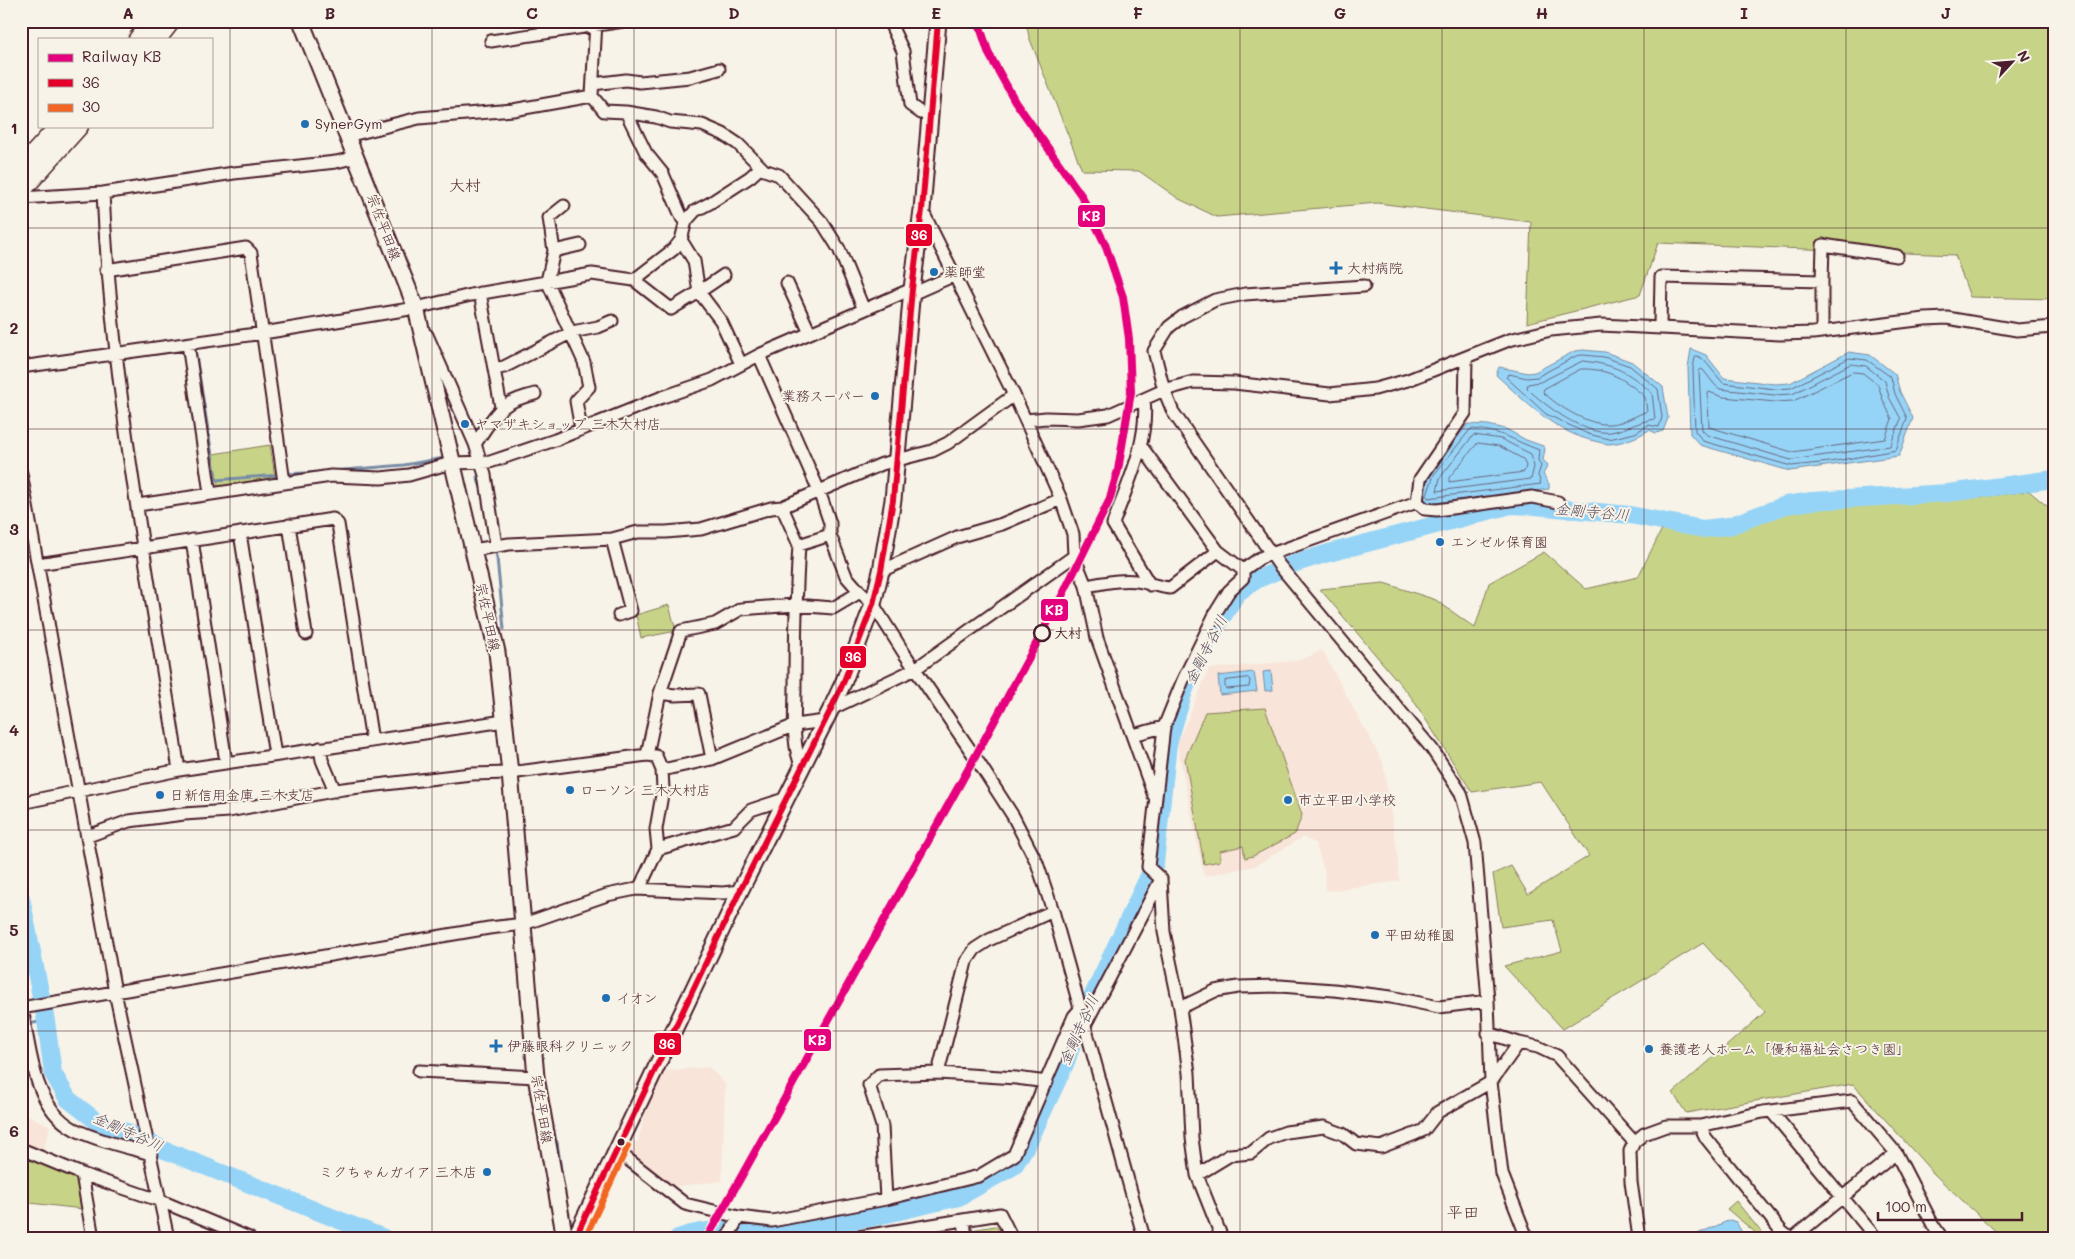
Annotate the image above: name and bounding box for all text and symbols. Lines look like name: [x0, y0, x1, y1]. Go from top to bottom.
text: A: [122, 2, 134, 23]
text: B: [325, 2, 335, 23]
text: C: [526, 2, 538, 23]
text: D: [728, 2, 740, 23]
text: E: [931, 2, 941, 23]
text: F: [1133, 2, 1143, 23]
text: G: [1334, 2, 1346, 23]
text: H: [1536, 2, 1548, 23]
text: I: [1740, 2, 1748, 23]
text: J: [1941, 2, 1951, 23]
legend: [38, 38, 212, 128]
north arrow: [1988, 38, 2038, 88]
text: Railway KB: [82, 46, 161, 66]
text: N: [2013, 47, 2035, 65]
text: 36: [82, 72, 100, 92]
text: 30: [82, 96, 100, 116]
place label: SynerGym: [315, 114, 382, 133]
text: 1: [10, 117, 18, 138]
marker: SynerGym: [299, 118, 311, 130]
district label: 大村: [449, 174, 481, 195]
street label: 宗佐平田線: [363, 191, 406, 263]
line badge: KB: [1077, 204, 1106, 228]
text: KB: [1082, 206, 1100, 225]
line badge: 36: [905, 223, 933, 247]
text: 36: [911, 225, 927, 244]
place label: 大村病院: [1347, 258, 1403, 277]
marker: 大村病院: [1329, 261, 1343, 275]
place label: 薬師堂: [944, 262, 986, 281]
marker: 薬師堂: [928, 266, 940, 278]
text: 2: [10, 317, 19, 338]
place label: 業務スーパー: [782, 386, 865, 405]
marker: 業務スーパー: [869, 390, 881, 402]
place label: ヤマザキショップ 三木大村店: [475, 414, 661, 433]
marker: ヤマザキショップ 三木大村店: [459, 418, 471, 430]
water label: 金剛寺谷川: [1554, 498, 1630, 524]
text: 3: [9, 518, 19, 539]
place label: エンゼル保育園: [1450, 532, 1548, 551]
marker: エンゼル保育園: [1434, 536, 1446, 548]
street label: 宗佐平田線: [472, 581, 505, 653]
line badge: KB: [1040, 598, 1069, 622]
text: KB: [1045, 600, 1063, 619]
water label: 金剛寺谷川: [1179, 612, 1231, 688]
place label: 大村: [1054, 623, 1082, 642]
marker: 大村: [1033, 624, 1051, 642]
line badge: 36: [839, 645, 867, 669]
text: 36: [845, 647, 861, 666]
text: 4: [9, 719, 19, 740]
place label: ローソン 三木大村店: [580, 780, 710, 799]
marker: ローソン 三木大村店: [564, 784, 576, 796]
place label: 日新信用金庫 三木支店: [170, 785, 314, 804]
marker: 日新信用金庫 三木支店: [154, 789, 166, 801]
place label: 市立平田小学校: [1298, 790, 1396, 809]
marker: 市立平田小学校: [1282, 794, 1294, 806]
text: 5: [9, 919, 19, 940]
place label: 平田幼稚園: [1385, 925, 1455, 944]
marker: 平田幼稚園: [1369, 929, 1381, 941]
place label: イオン: [616, 988, 657, 1007]
water label: 金剛寺谷川: [1054, 991, 1102, 1068]
marker: イオン: [600, 992, 612, 1004]
line badge: KB: [803, 1028, 832, 1052]
text: KB: [808, 1030, 826, 1049]
line badge: 36: [653, 1032, 682, 1056]
text: 36: [659, 1034, 675, 1053]
place label: 伊藤眼科クリニック: [507, 1036, 633, 1055]
marker: 伊藤眼科クリニック: [489, 1039, 503, 1053]
place label: 養護老人ホーム「優和福祉会さつき園」: [1659, 1039, 1910, 1058]
marker: 養護老人ホーム「優和福祉会さつき園」: [1643, 1043, 1655, 1055]
street label: 宗佐平田線: [528, 1073, 557, 1145]
water label: 金剛寺谷川: [90, 1107, 167, 1155]
text: 6: [9, 1120, 19, 1141]
unlabelled marker: [616, 1137, 626, 1147]
place label: ミクちゃんガイア 三木店: [319, 1162, 477, 1181]
marker: ミクちゃんガイア 三木店: [481, 1166, 493, 1178]
scale bar: [1878, 1189, 2021, 1221]
text: 100 m: [1885, 1196, 1927, 1216]
district label: 平田: [1447, 1201, 1479, 1222]

